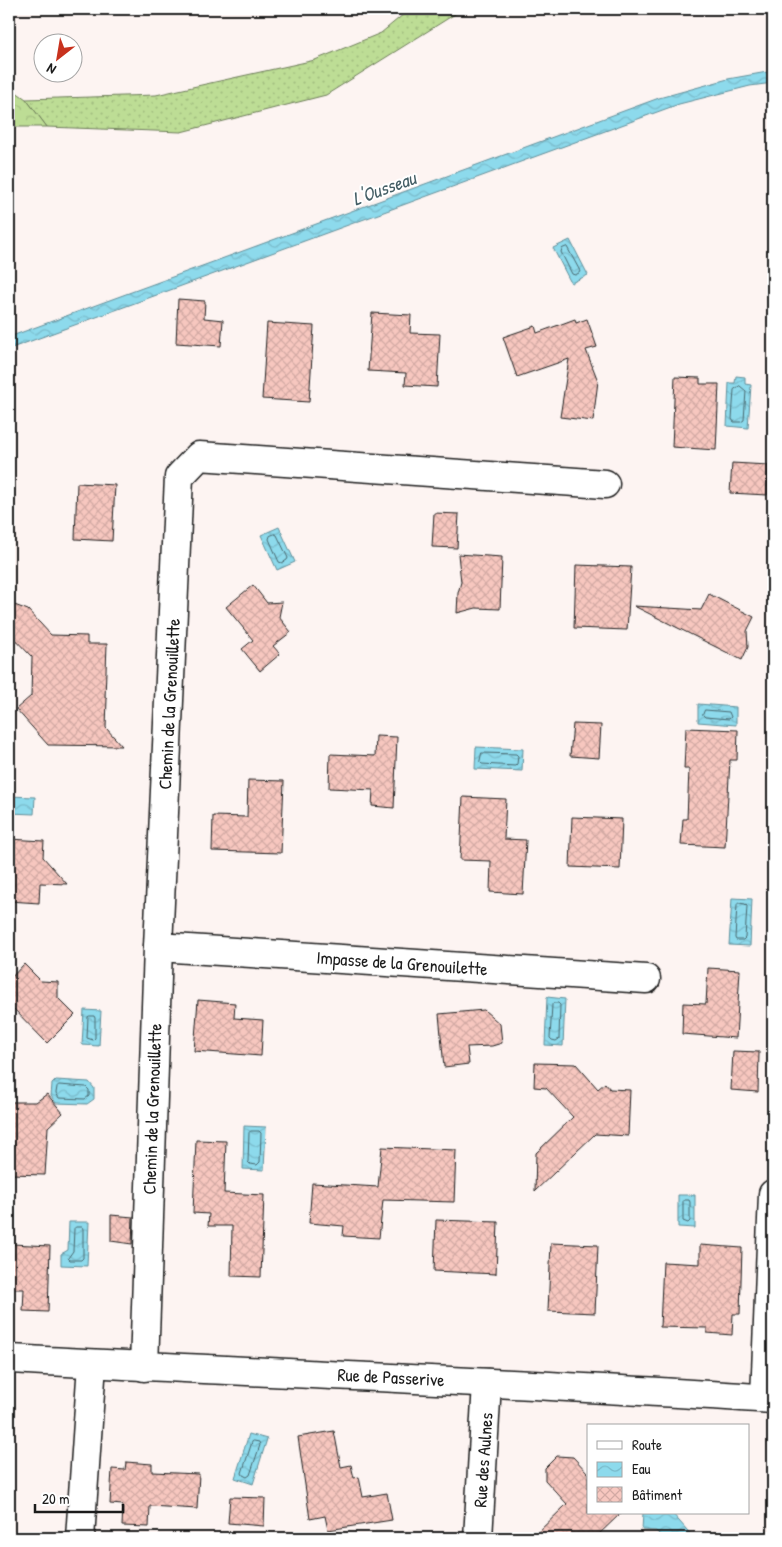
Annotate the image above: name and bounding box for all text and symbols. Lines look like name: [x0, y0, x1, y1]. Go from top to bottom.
north arrow: [32, 32, 82, 82]
text: N: [42, 59, 59, 80]
water label: L'Ousseau: [349, 164, 421, 211]
street label: Chemin de la Grenouillette: [152, 618, 186, 790]
street label: Impasse de la Grenouilette: [316, 945, 488, 981]
street label: Chemin de la Grenouillette: [137, 1023, 167, 1195]
street label: Rue de Passerive: [337, 1362, 445, 1392]
street label: Rue des Aulnes: [467, 1412, 499, 1508]
legend: [587, 1424, 750, 1514]
text: Route: [632, 1434, 662, 1455]
text: Eau: [632, 1458, 651, 1479]
scale bar: [35, 1482, 122, 1514]
text: Bâtiment: [632, 1484, 683, 1505]
text: 20 m: [42, 1488, 69, 1509]

